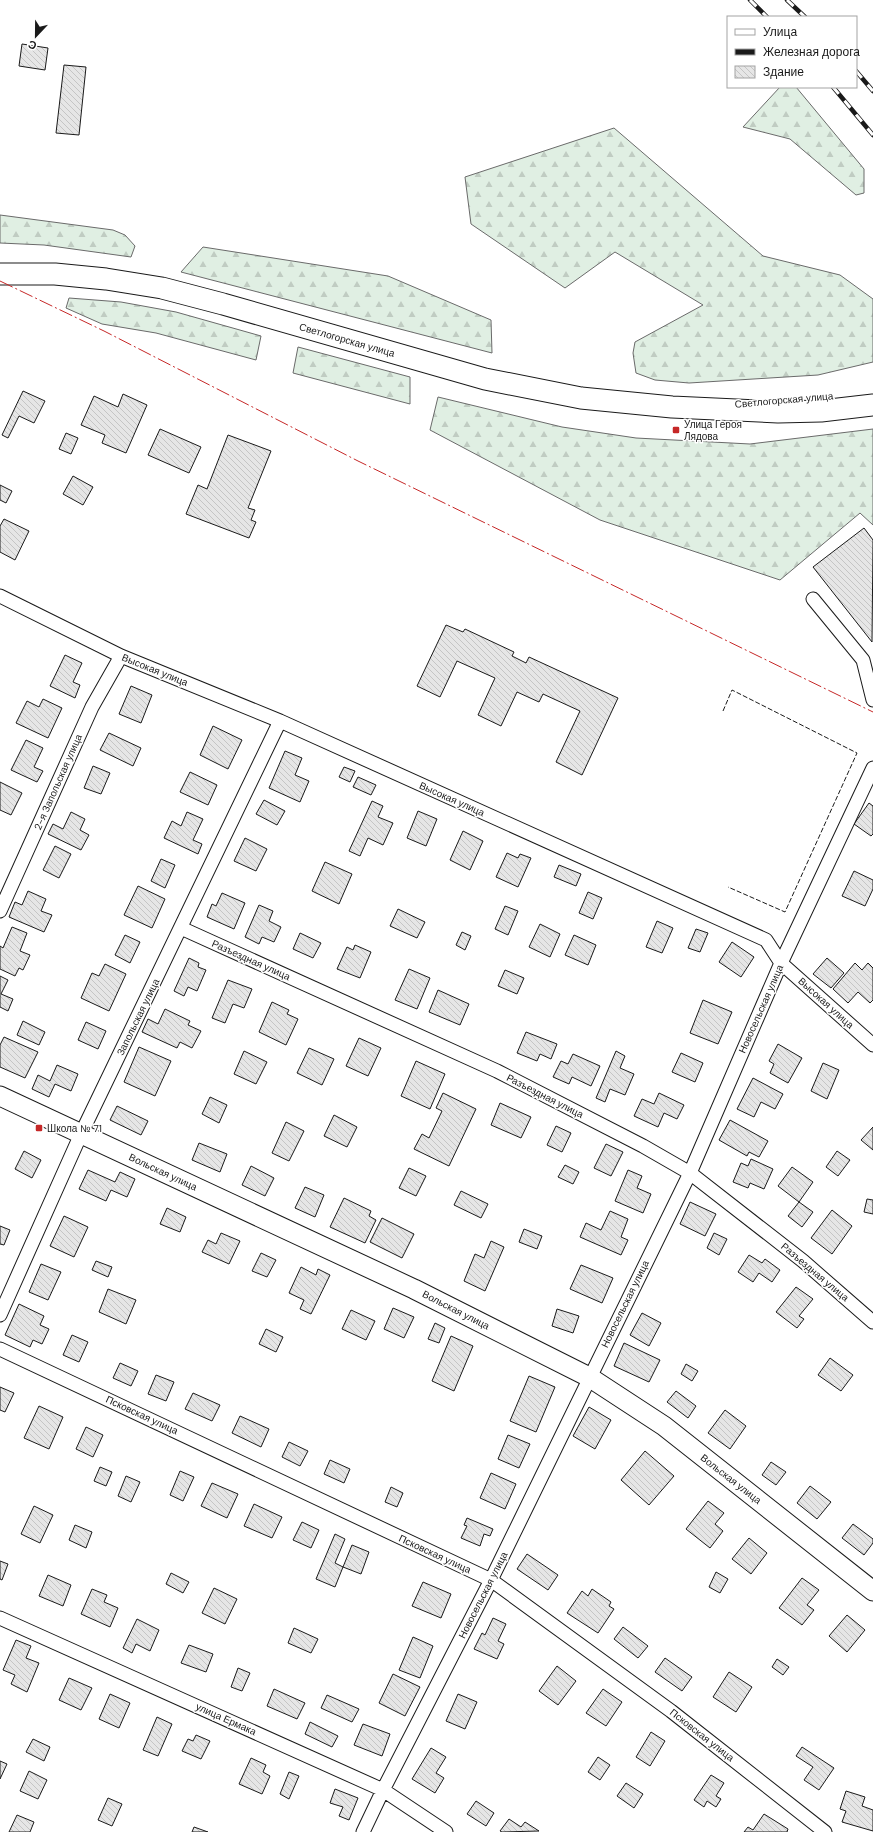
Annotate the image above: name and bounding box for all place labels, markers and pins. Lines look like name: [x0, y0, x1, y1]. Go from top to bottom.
place label: Улица Героя Лядова: [684, 418, 742, 443]
marker: Улица Героя Лядова: [671, 425, 681, 435]
place label: Школа № 71: [47, 1122, 102, 1135]
marker: Школа № 71: [34, 1123, 44, 1133]

